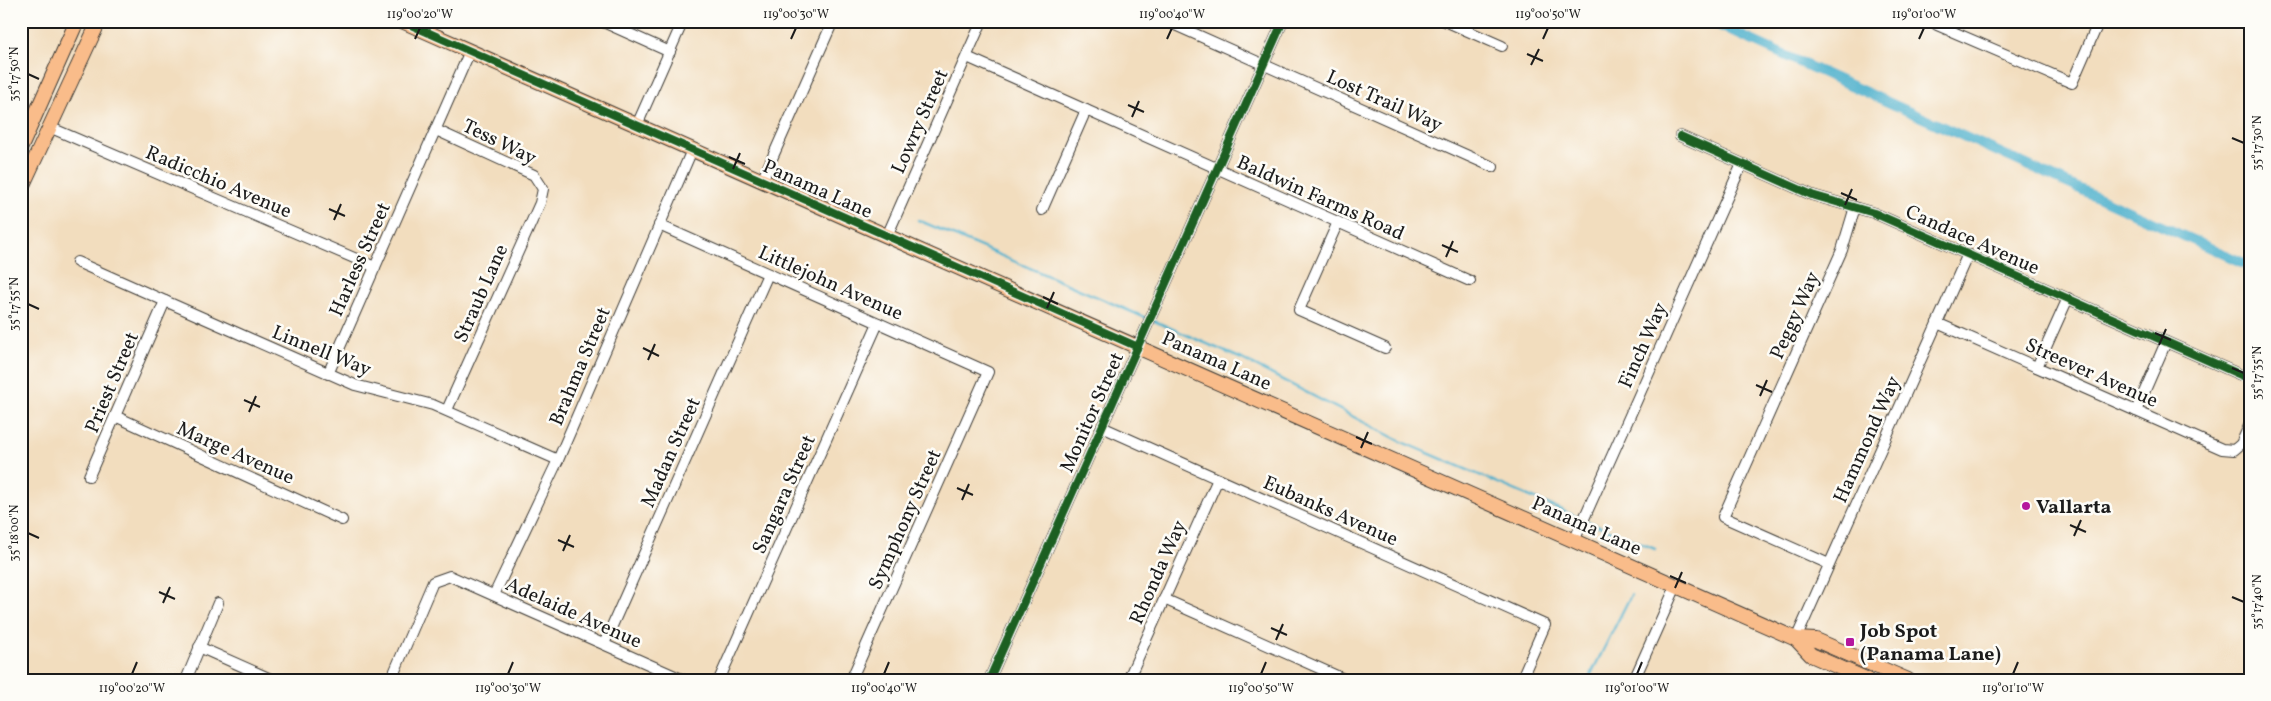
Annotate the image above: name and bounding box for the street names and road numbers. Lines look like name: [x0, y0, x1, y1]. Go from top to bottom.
street label: Lost Trail Way: [1322, 64, 1447, 140]
street label: Lowry Street: [885, 65, 956, 179]
street label: Tess Way: [457, 113, 541, 173]
street label: Radicchio Avenue: [141, 139, 296, 226]
street label: Baldwin Farms Road: [1232, 149, 1409, 248]
street label: Panama Lane: [758, 153, 877, 227]
street label: Harless Street: [323, 198, 399, 321]
street label: Candace Avenue: [1901, 199, 2044, 283]
street label: Littlejohn Avenue: [753, 239, 907, 328]
street label: Straub Lane: [448, 240, 516, 348]
street label: Peggy Way: [1764, 267, 1828, 364]
street label: Finch Way: [1612, 298, 1675, 393]
street label: Brahma Street: [543, 303, 619, 431]
street label: Linnell Way: [267, 319, 375, 385]
street label: Panama Lane: [1157, 325, 1276, 399]
street label: Priest Street: [79, 328, 147, 438]
street label: Streever Avenue: [2020, 332, 2162, 416]
street label: Monitor Street: [1054, 348, 1132, 477]
street label: Hammond Way: [1827, 372, 1908, 508]
street label: Madan Street: [635, 393, 709, 512]
street label: Marge Avenue: [172, 415, 298, 492]
street label: Sangara Street: [746, 431, 824, 559]
street label: Symphony Street: [862, 445, 949, 595]
street label: Eubanks Avenue: [1258, 470, 1402, 554]
street label: Panama Lane: [1527, 490, 1646, 564]
street label: Rhonda Way: [1123, 516, 1194, 630]
street label: Adelaide Avenue: [501, 571, 646, 656]

